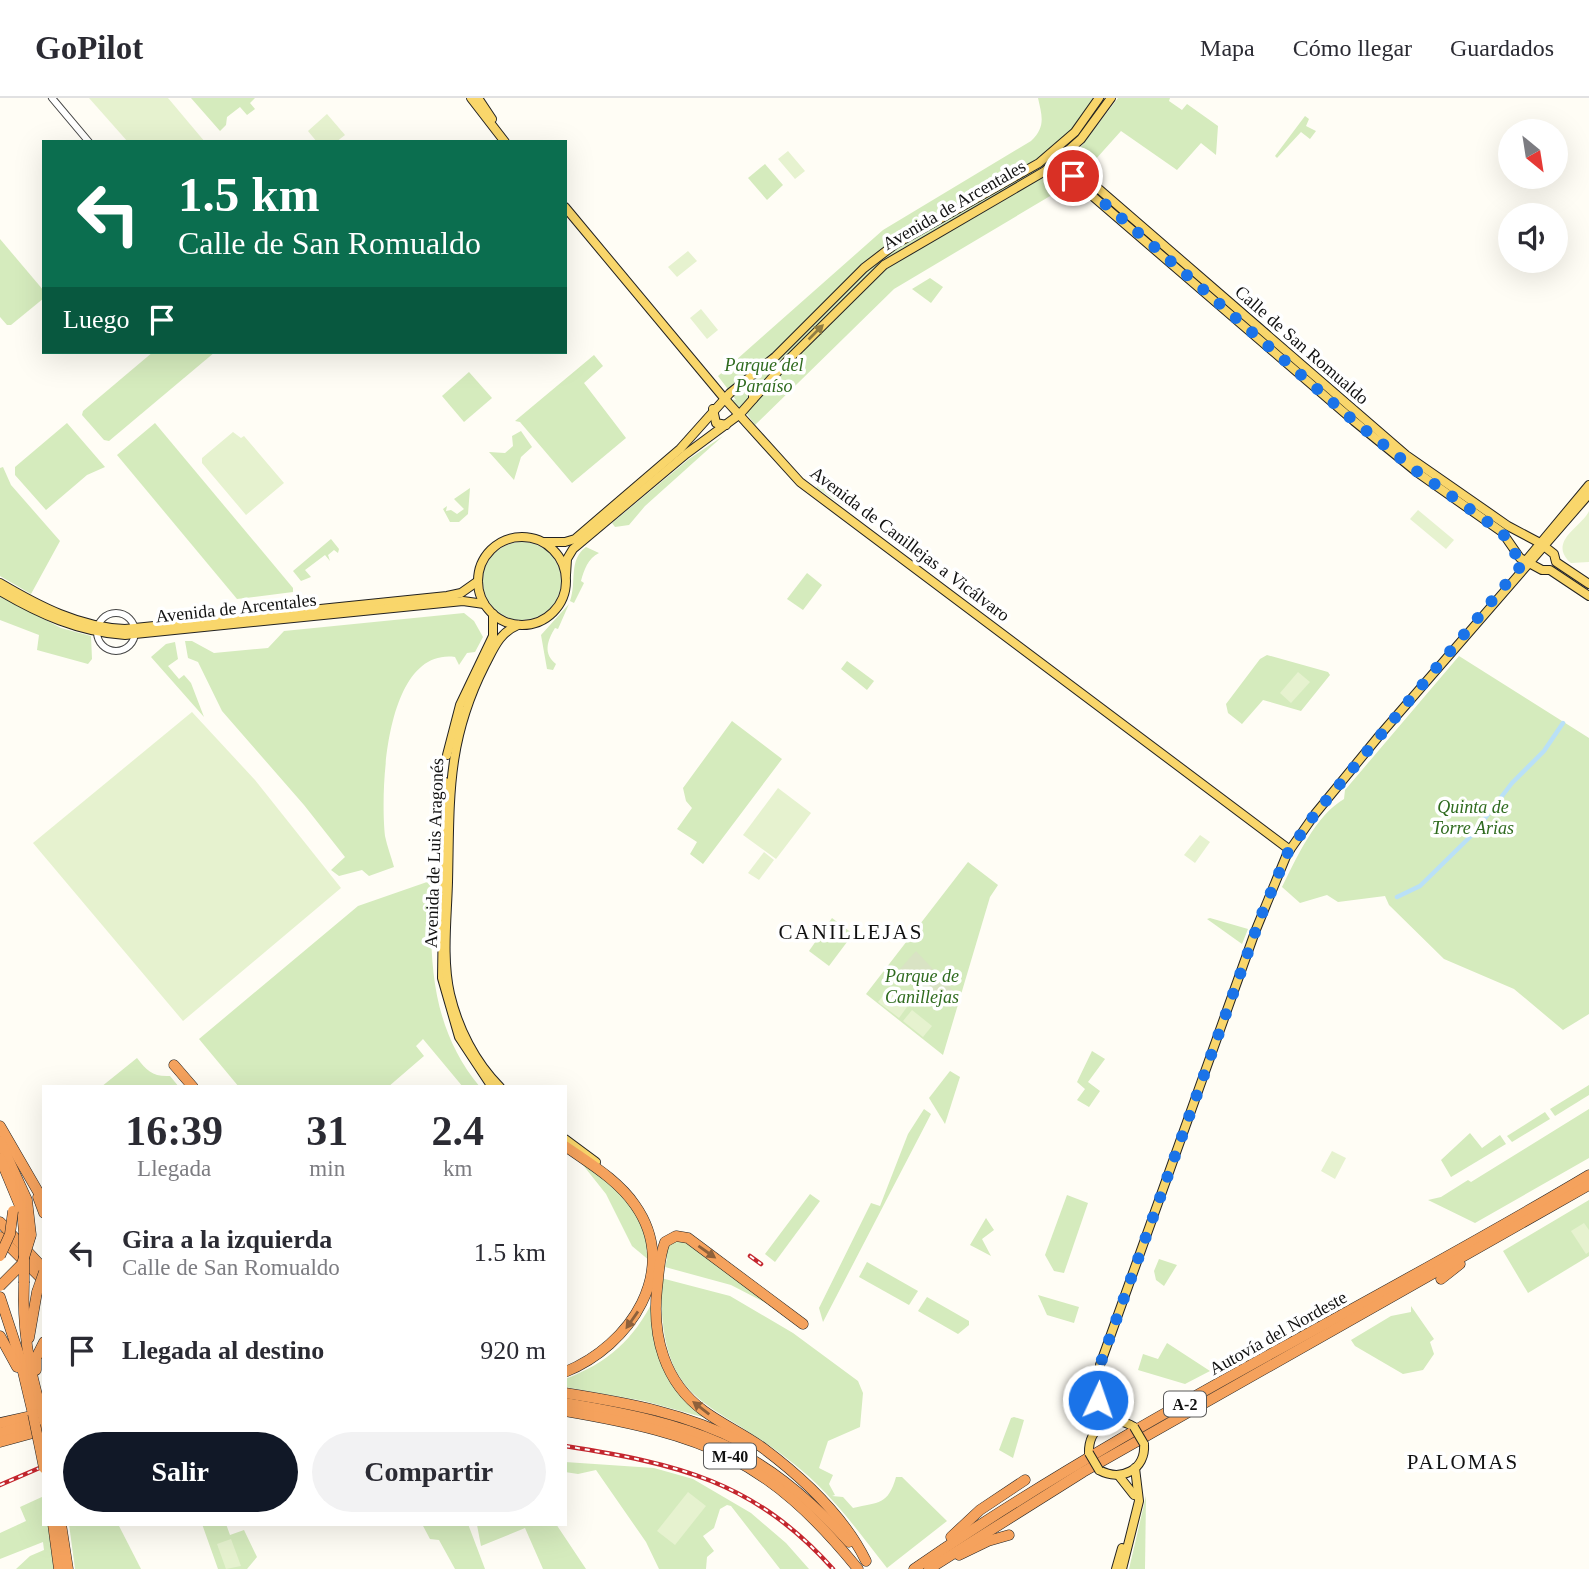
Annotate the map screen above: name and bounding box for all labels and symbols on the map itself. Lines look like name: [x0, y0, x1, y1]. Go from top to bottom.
north arrow: [1498, 119, 1568, 189]
pin: [1043, 146, 1103, 206]
street label: Avenida de Arcentales: [879, 156, 1029, 254]
street label: Calle de San Romualdo: [1231, 282, 1373, 408]
one-way arrow: [808, 323, 825, 340]
park label: Parque del Paraíso: [724, 355, 803, 396]
street label: Avenida de Canillejas a Vicálvaro: [806, 463, 1014, 625]
street label: Avenida de Arcentales: [155, 590, 317, 626]
street label: Avenida de Luis Aragonés: [421, 758, 447, 948]
park label: Quinta de Torre Arias: [1432, 797, 1514, 838]
district label: CANILLEJAS: [779, 920, 923, 944]
park label: Parque de Canillejas: [884, 966, 959, 1007]
one-way arrow: [698, 1245, 716, 1259]
street label: Autovía del Nordeste: [1206, 1287, 1350, 1379]
one-way arrow: [625, 1311, 639, 1329]
position arrow: [1061, 1363, 1135, 1437]
road number: A-2: [1164, 1392, 1206, 1416]
one-way arrow: [693, 1401, 711, 1416]
road number: M-40: [704, 1444, 756, 1468]
district label: PALOMAS: [1407, 1450, 1519, 1474]

